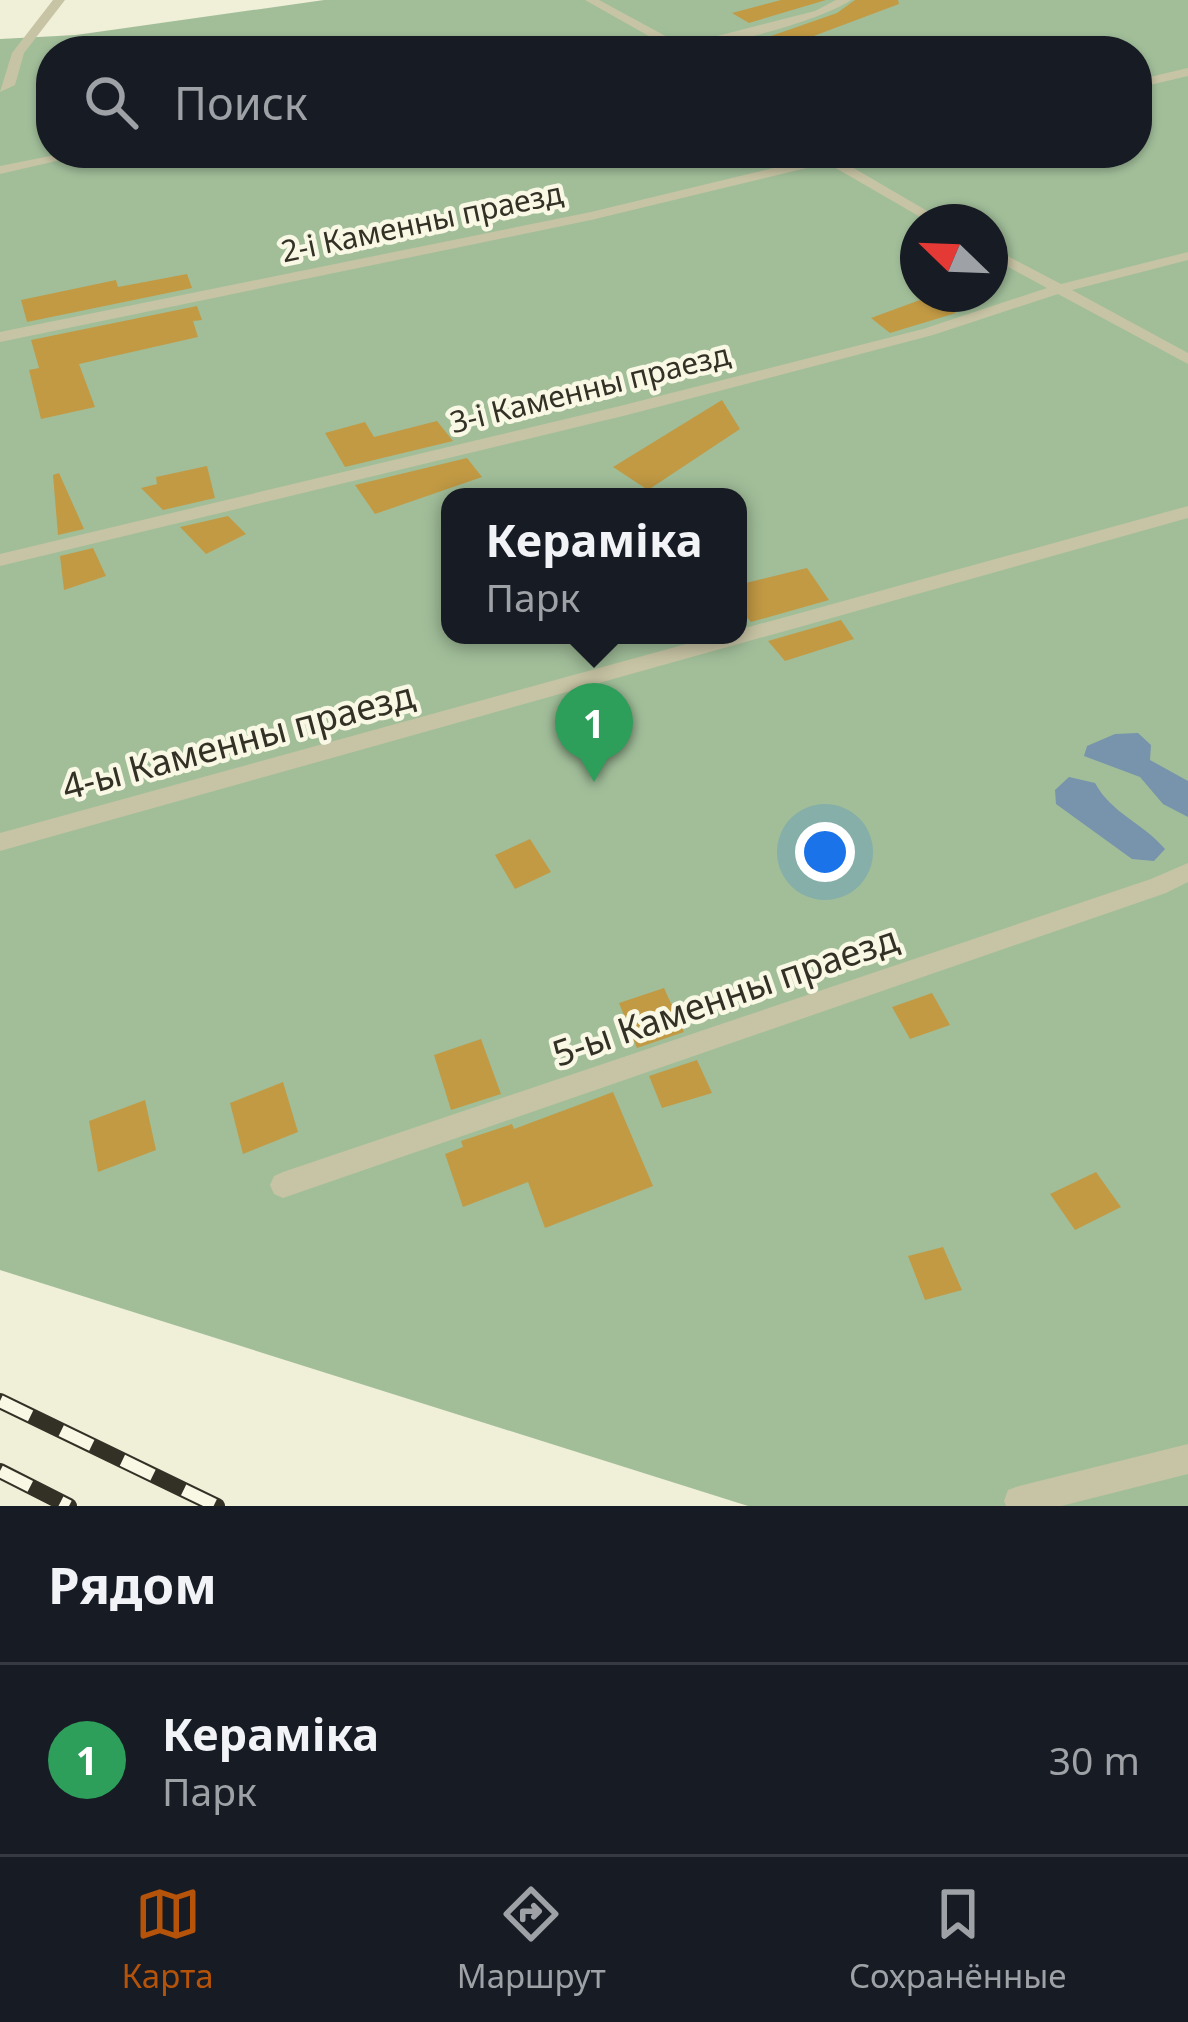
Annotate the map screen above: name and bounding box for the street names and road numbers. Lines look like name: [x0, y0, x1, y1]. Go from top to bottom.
street label: 2-і Каменны праезд: [277, 172, 566, 271]
street label: 3-і Каменны праезд: [445, 333, 734, 442]
street label: 4-ы Каменны праезд: [57, 670, 419, 811]
street label: 5-ы Каменны праезд: [546, 913, 904, 1078]

